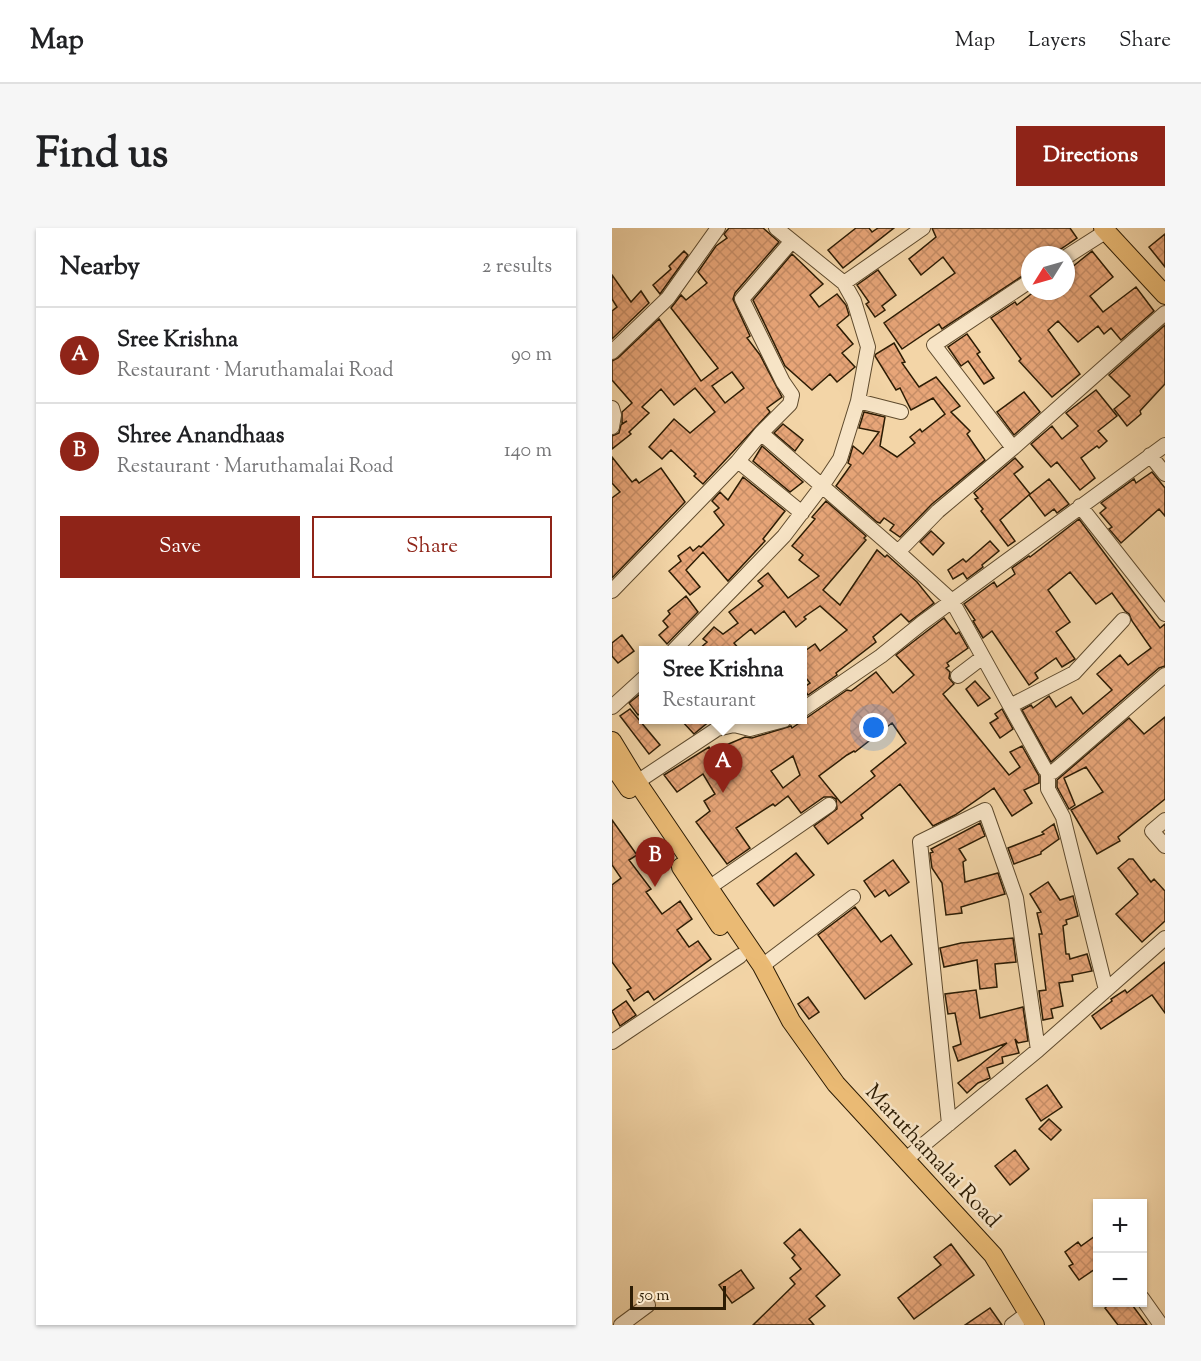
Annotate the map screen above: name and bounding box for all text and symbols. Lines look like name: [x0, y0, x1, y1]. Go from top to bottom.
text: Map: [30, 21, 84, 61]
text: Map: [955, 26, 995, 56]
text: Layers: [1028, 26, 1086, 56]
text: Share: [1119, 26, 1171, 56]
text: Find us: [36, 126, 168, 186]
button: Directions: [1016, 126, 1165, 186]
north arrow: [1021, 246, 1075, 300]
text: Nearby: [60, 249, 140, 286]
text: 2 results: [482, 253, 552, 282]
text: Sree Krishna: [117, 325, 238, 357]
text: A: [71, 341, 88, 370]
text: 90 m: [511, 341, 552, 370]
text: Restaurant · Maruthamalai Road: [117, 357, 394, 386]
text: Shree Anandhaas: [117, 421, 284, 453]
text: B: [73, 437, 86, 466]
text: 140 m: [504, 437, 552, 466]
text: Restaurant · Maruthamalai Road: [117, 453, 394, 482]
button: Save: [60, 516, 300, 578]
button: Share: [312, 516, 552, 578]
popup: [639, 646, 807, 724]
text: Sree Krishna: [662, 655, 784, 687]
text: Restaurant: [662, 687, 756, 716]
your location: [859, 713, 888, 742]
pin: A: [704, 744, 742, 793]
pin: B: [636, 838, 675, 887]
street label: Maruthamalai Road: [856, 1078, 1007, 1236]
map controls: [1093, 1199, 1147, 1307]
button: +: [1093, 1199, 1147, 1253]
button: −: [1093, 1253, 1147, 1307]
scale bar: [630, 1283, 726, 1310]
text: 50 m: [639, 1285, 670, 1308]

